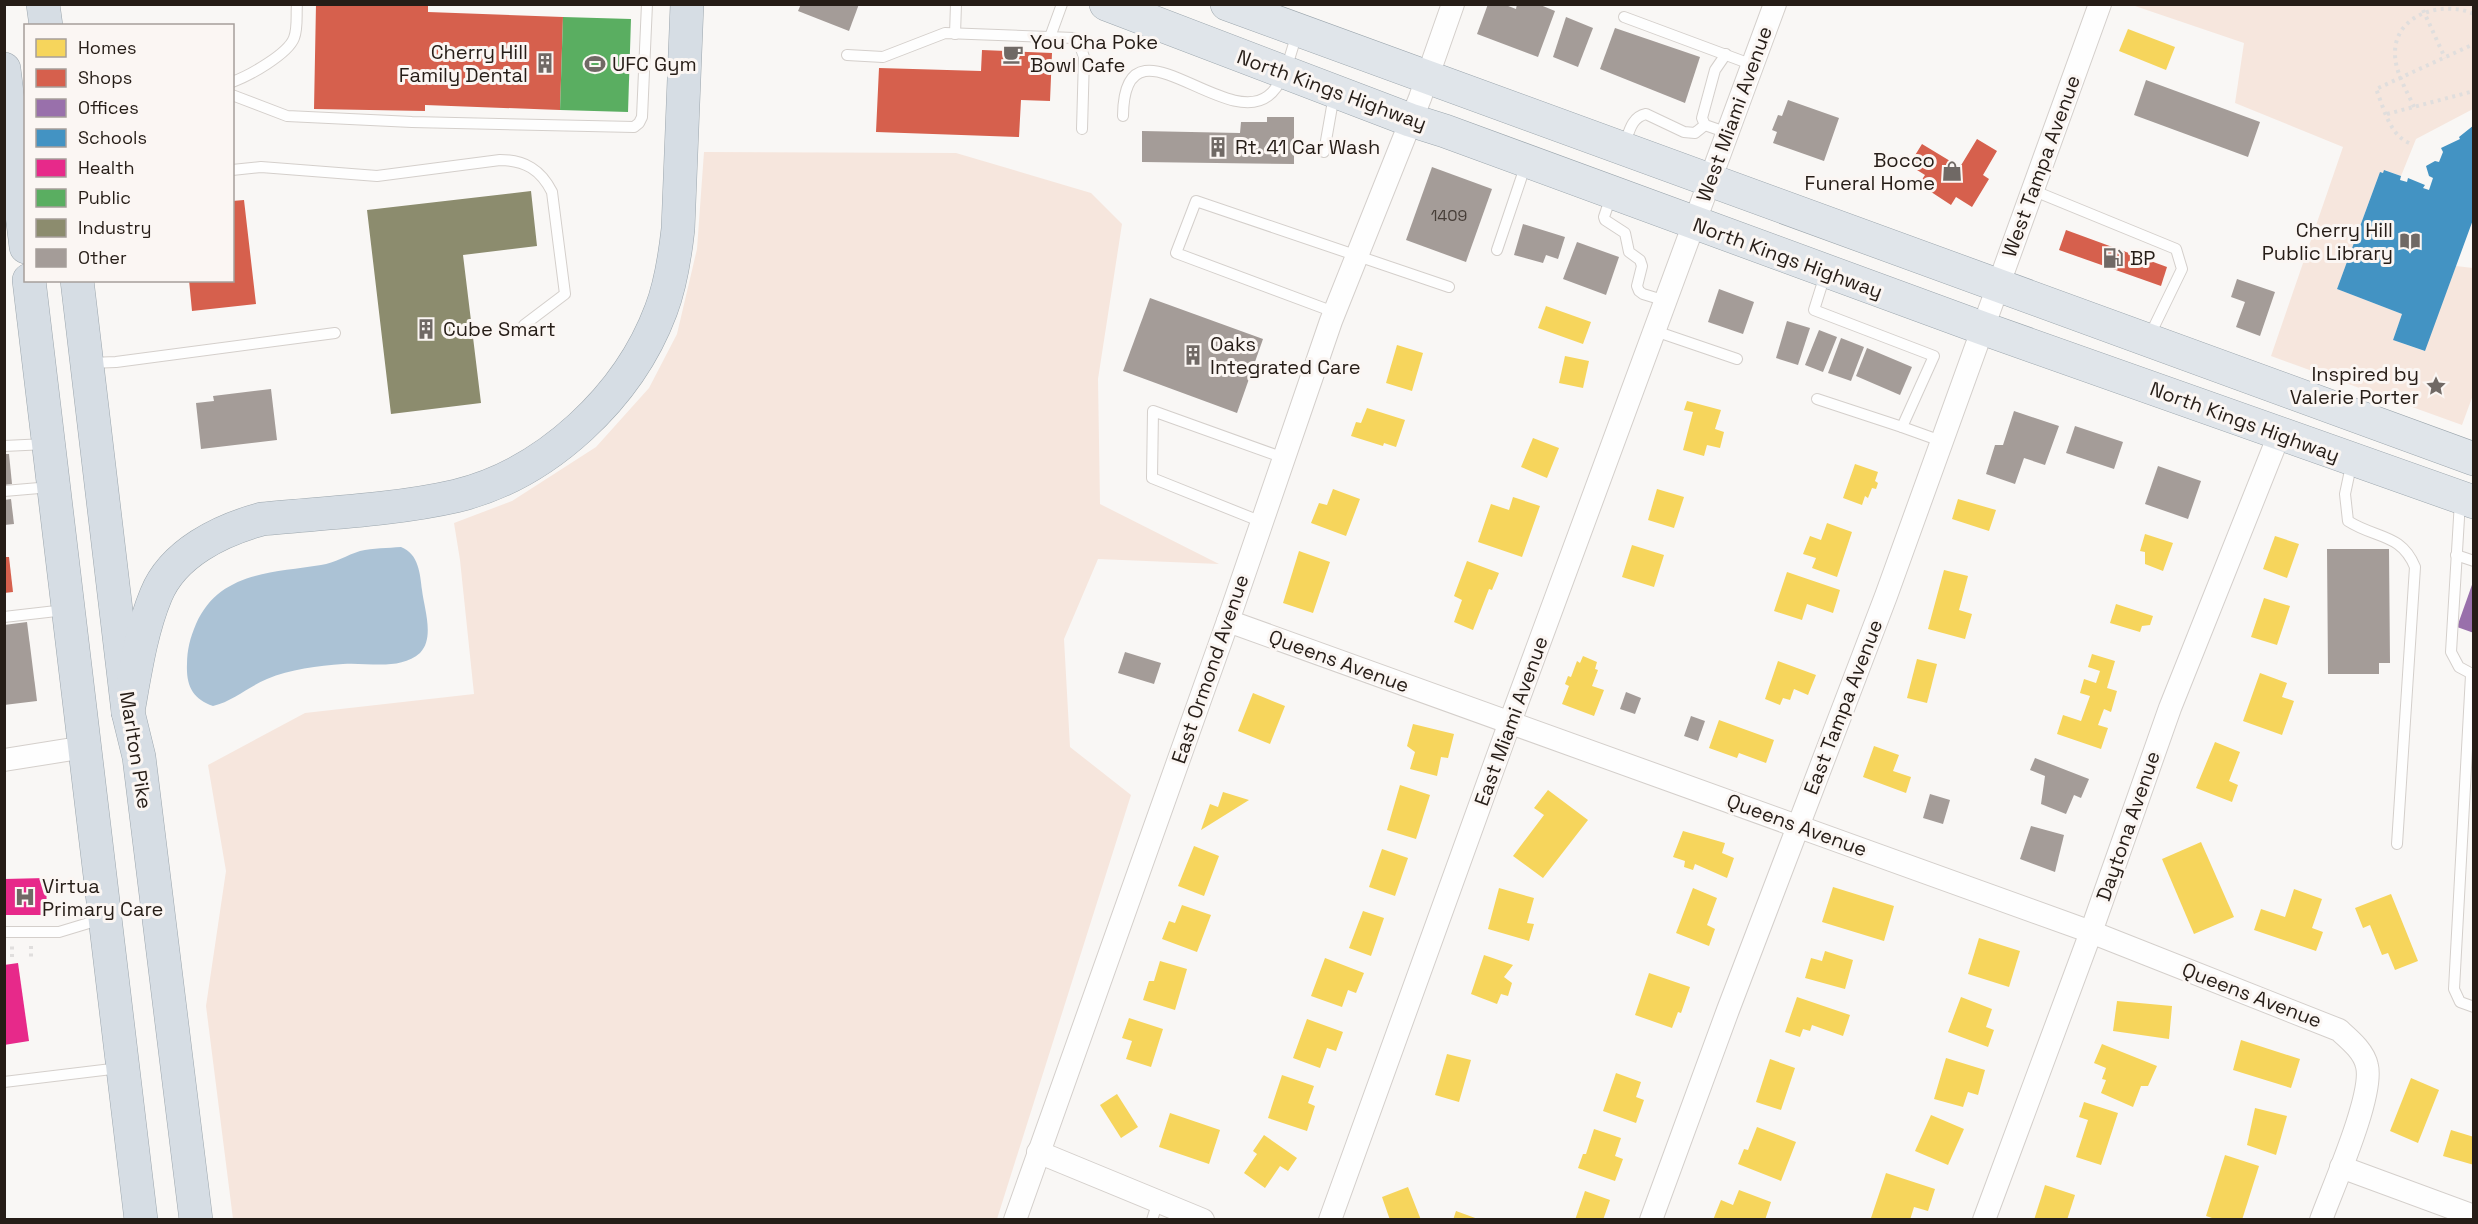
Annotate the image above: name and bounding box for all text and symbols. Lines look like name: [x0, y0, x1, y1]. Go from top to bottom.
street label: West Miami Avenue: [1690, 23, 1778, 205]
legend: [24, 24, 234, 282]
place label: You Cha Poke Bowl Cafe: [1030, 29, 1158, 78]
text: Homes: [78, 36, 137, 59]
place label: Cherry Hill Family Dental: [399, 39, 528, 88]
cafe icon: You Cha Poke Bowl Cafe: [1001, 42, 1025, 66]
street label: North Kings Highway: [1234, 44, 1430, 136]
building icon: Cherry Hill Family Dental: [533, 51, 557, 75]
place label: UFC Gym: [612, 51, 697, 77]
sports icon: UFC Gym: [583, 52, 607, 76]
text: Shops: [78, 66, 132, 89]
street label: West Tampa Avenue: [1996, 71, 2086, 261]
text: Offices: [78, 96, 139, 119]
text: Schools: [78, 126, 147, 149]
place label: Rt. 41 Car Wash: [1235, 134, 1380, 160]
building icon: Rt. 41 Car Wash: [1206, 135, 1230, 159]
place label: Bocco Funeral Home: [1805, 147, 1935, 196]
text: Health: [78, 156, 135, 179]
shop icon: Bocco Funeral Home: [1940, 159, 1964, 183]
text: Public: [78, 186, 131, 209]
house number: 1409: [1431, 205, 1467, 226]
street label: North Kings Highway: [1690, 212, 1886, 304]
text: Industry: [78, 216, 151, 239]
place label: Cherry Hill Public Library: [2262, 217, 2393, 266]
library icon: Cherry Hill Public Library: [2398, 229, 2422, 253]
place label: BP: [2130, 245, 2155, 271]
text: Other: [78, 246, 127, 269]
fuel station icon: BP: [2101, 246, 2125, 270]
place label: Cube Smart: [443, 316, 556, 342]
building icon: Cube Smart: [414, 317, 438, 341]
place label: Oaks Integrated Care: [1210, 331, 1361, 380]
building icon: Oaks Integrated Care: [1181, 343, 1205, 367]
place label: Inspired by Valerie Porter: [2290, 361, 2419, 410]
place icon: Inspired by Valerie Porter: [2424, 374, 2448, 398]
street label: North Kings Highway: [2147, 376, 2343, 468]
street label: East Ormond Avenue: [1165, 571, 1255, 767]
street label: East Tampa Avenue: [1798, 616, 1888, 798]
street label: Queens Avenue: [1265, 624, 1413, 698]
street label: East Miami Avenue: [1468, 633, 1554, 809]
street label: Marlton Pike: [114, 689, 158, 811]
street label: Daytona Avenue: [2090, 747, 2166, 905]
street label: Queens Avenue: [1723, 788, 1871, 862]
place label: Virtua Primary Care: [42, 873, 163, 922]
hospital icon: Virtua Primary Care: [13, 885, 37, 909]
street label: Queens Avenue: [2178, 956, 2326, 1034]

